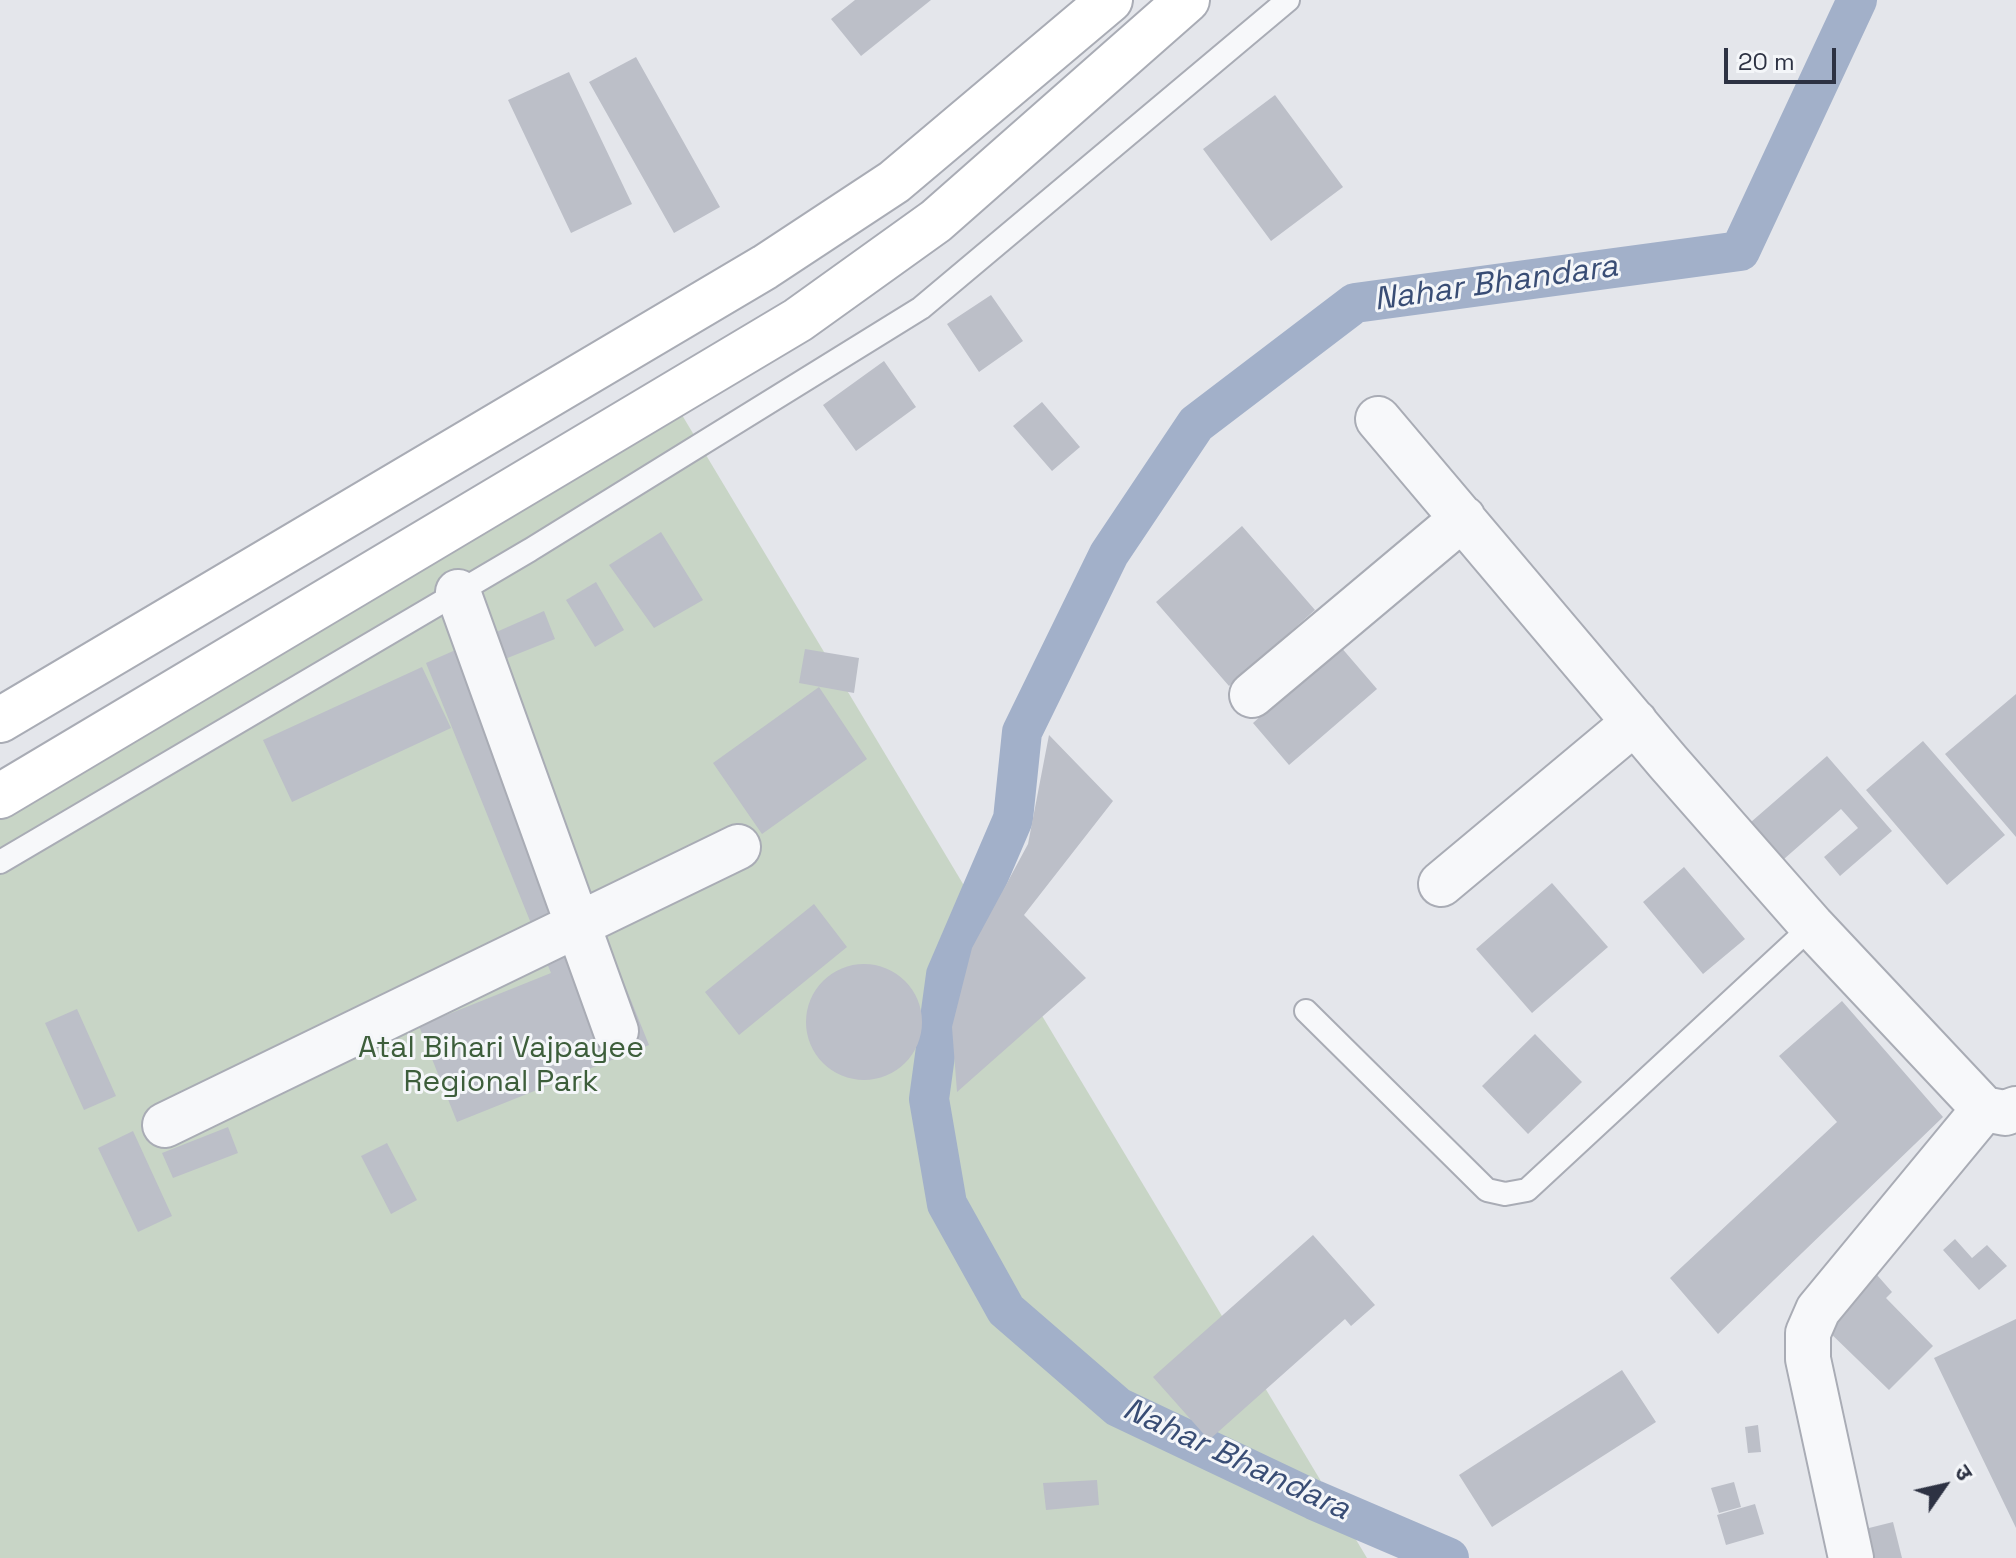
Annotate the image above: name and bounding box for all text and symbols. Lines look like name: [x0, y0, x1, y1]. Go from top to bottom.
scale bar: [1728, 32, 1840, 82]
text: 20 m: [1738, 46, 1795, 77]
water label: Nahar Bhandara: [1372, 248, 1620, 320]
park label: Atal Bihari Vajpayee Regional Park: [358, 1031, 644, 1102]
water label: Nahar Bhandara: [1117, 1391, 1355, 1529]
north arrow: [1904, 1446, 1984, 1526]
text: उ: [1949, 1459, 1979, 1486]

